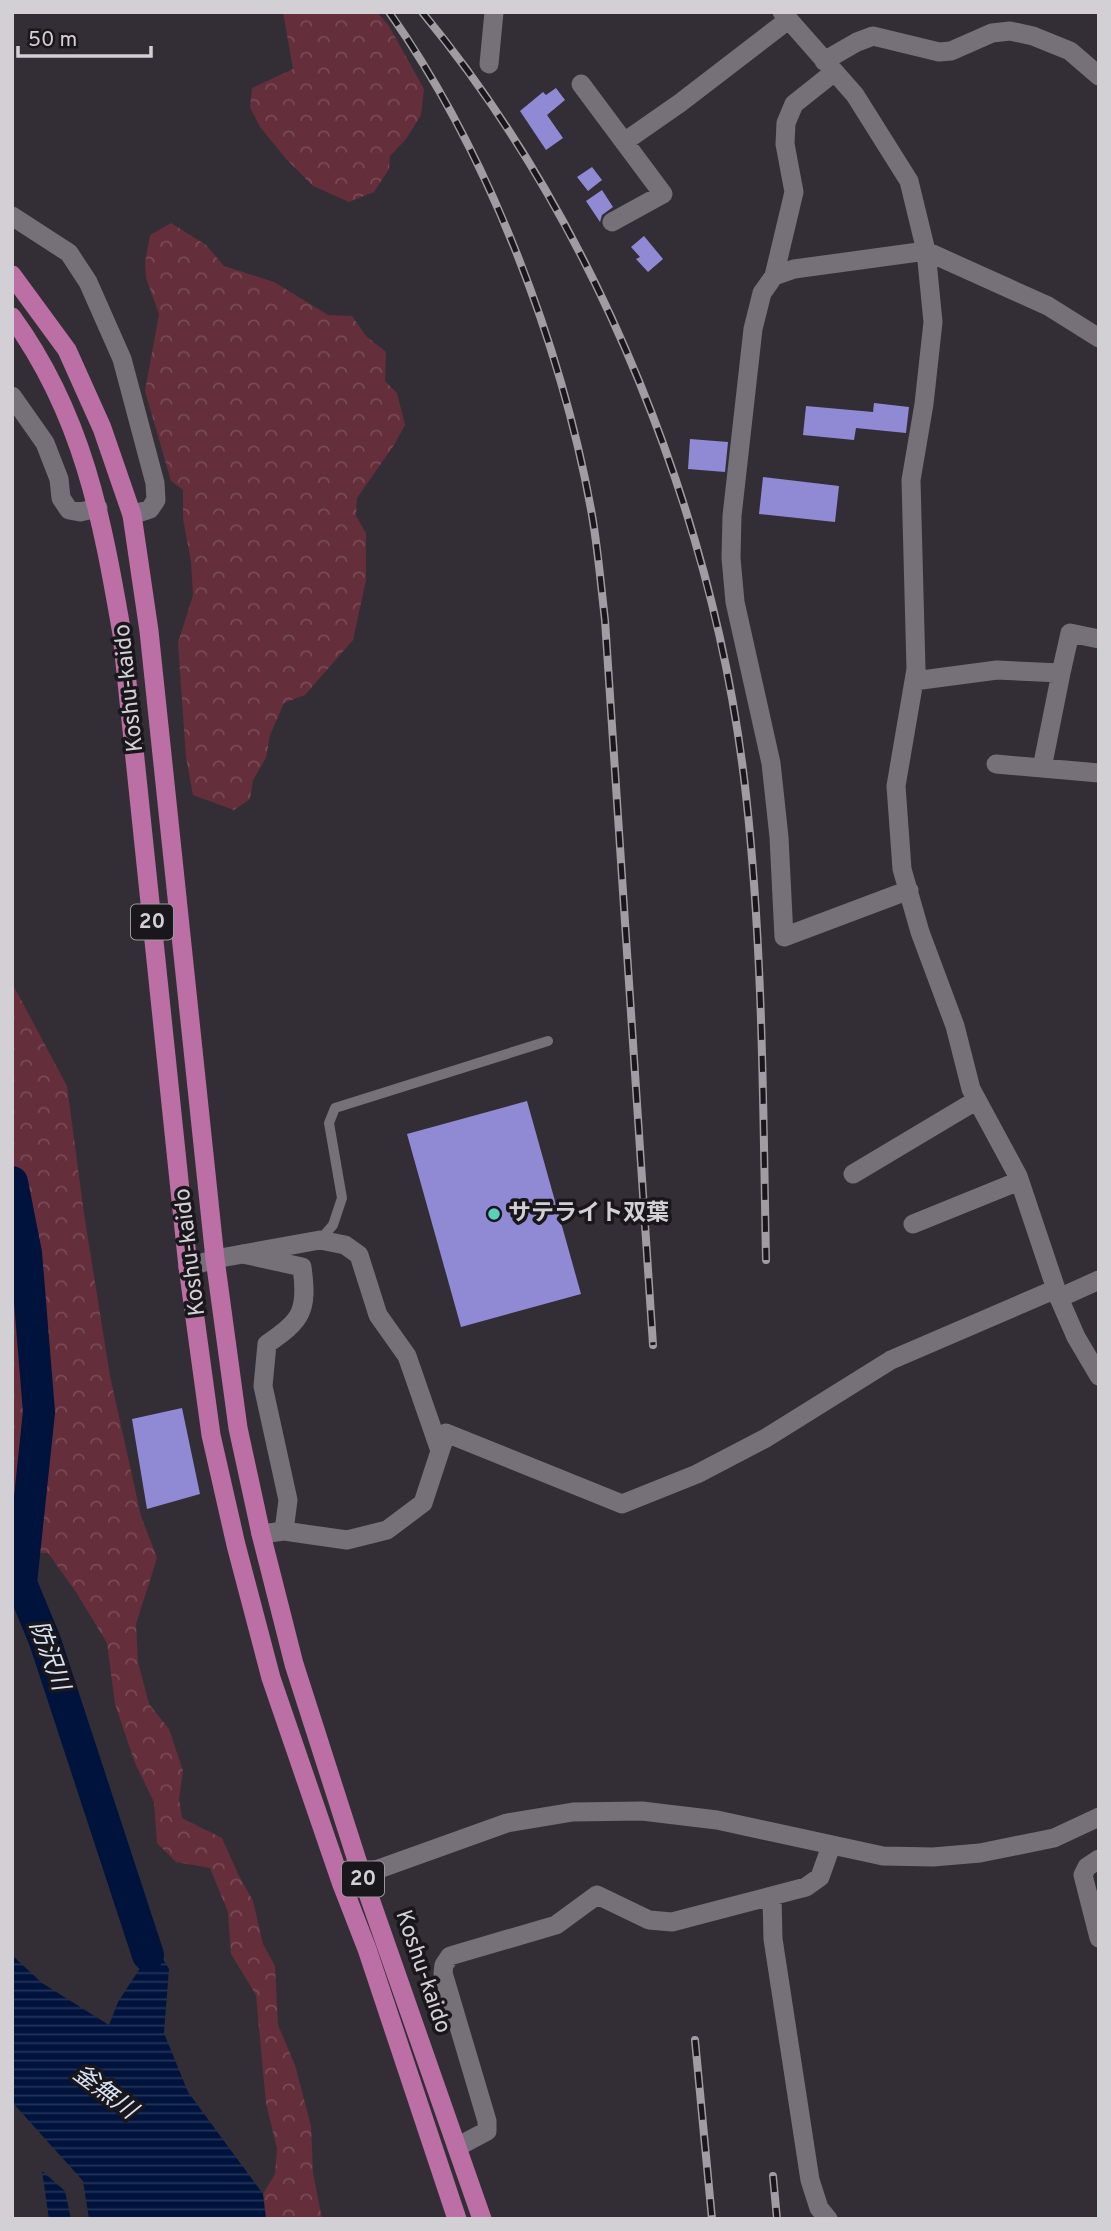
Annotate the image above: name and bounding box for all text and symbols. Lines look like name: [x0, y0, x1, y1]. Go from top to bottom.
scale bar: [18, 14, 150, 58]
text: 50 m: [28, 27, 77, 54]
street label: Koshu-kaido: [109, 623, 151, 753]
road number: 20: [131, 904, 173, 940]
street label: Koshu-kaido: [169, 1187, 213, 1317]
place label: サテライト双葉: [508, 1200, 669, 1229]
marker: サテライト双葉: [486, 1206, 502, 1222]
water label: 防沢川: [22, 1617, 75, 1698]
road number: 20: [342, 1862, 384, 1896]
street label: Koshu-kaido: [387, 1907, 457, 2037]
water label: 釜無川: [66, 2059, 144, 2128]

